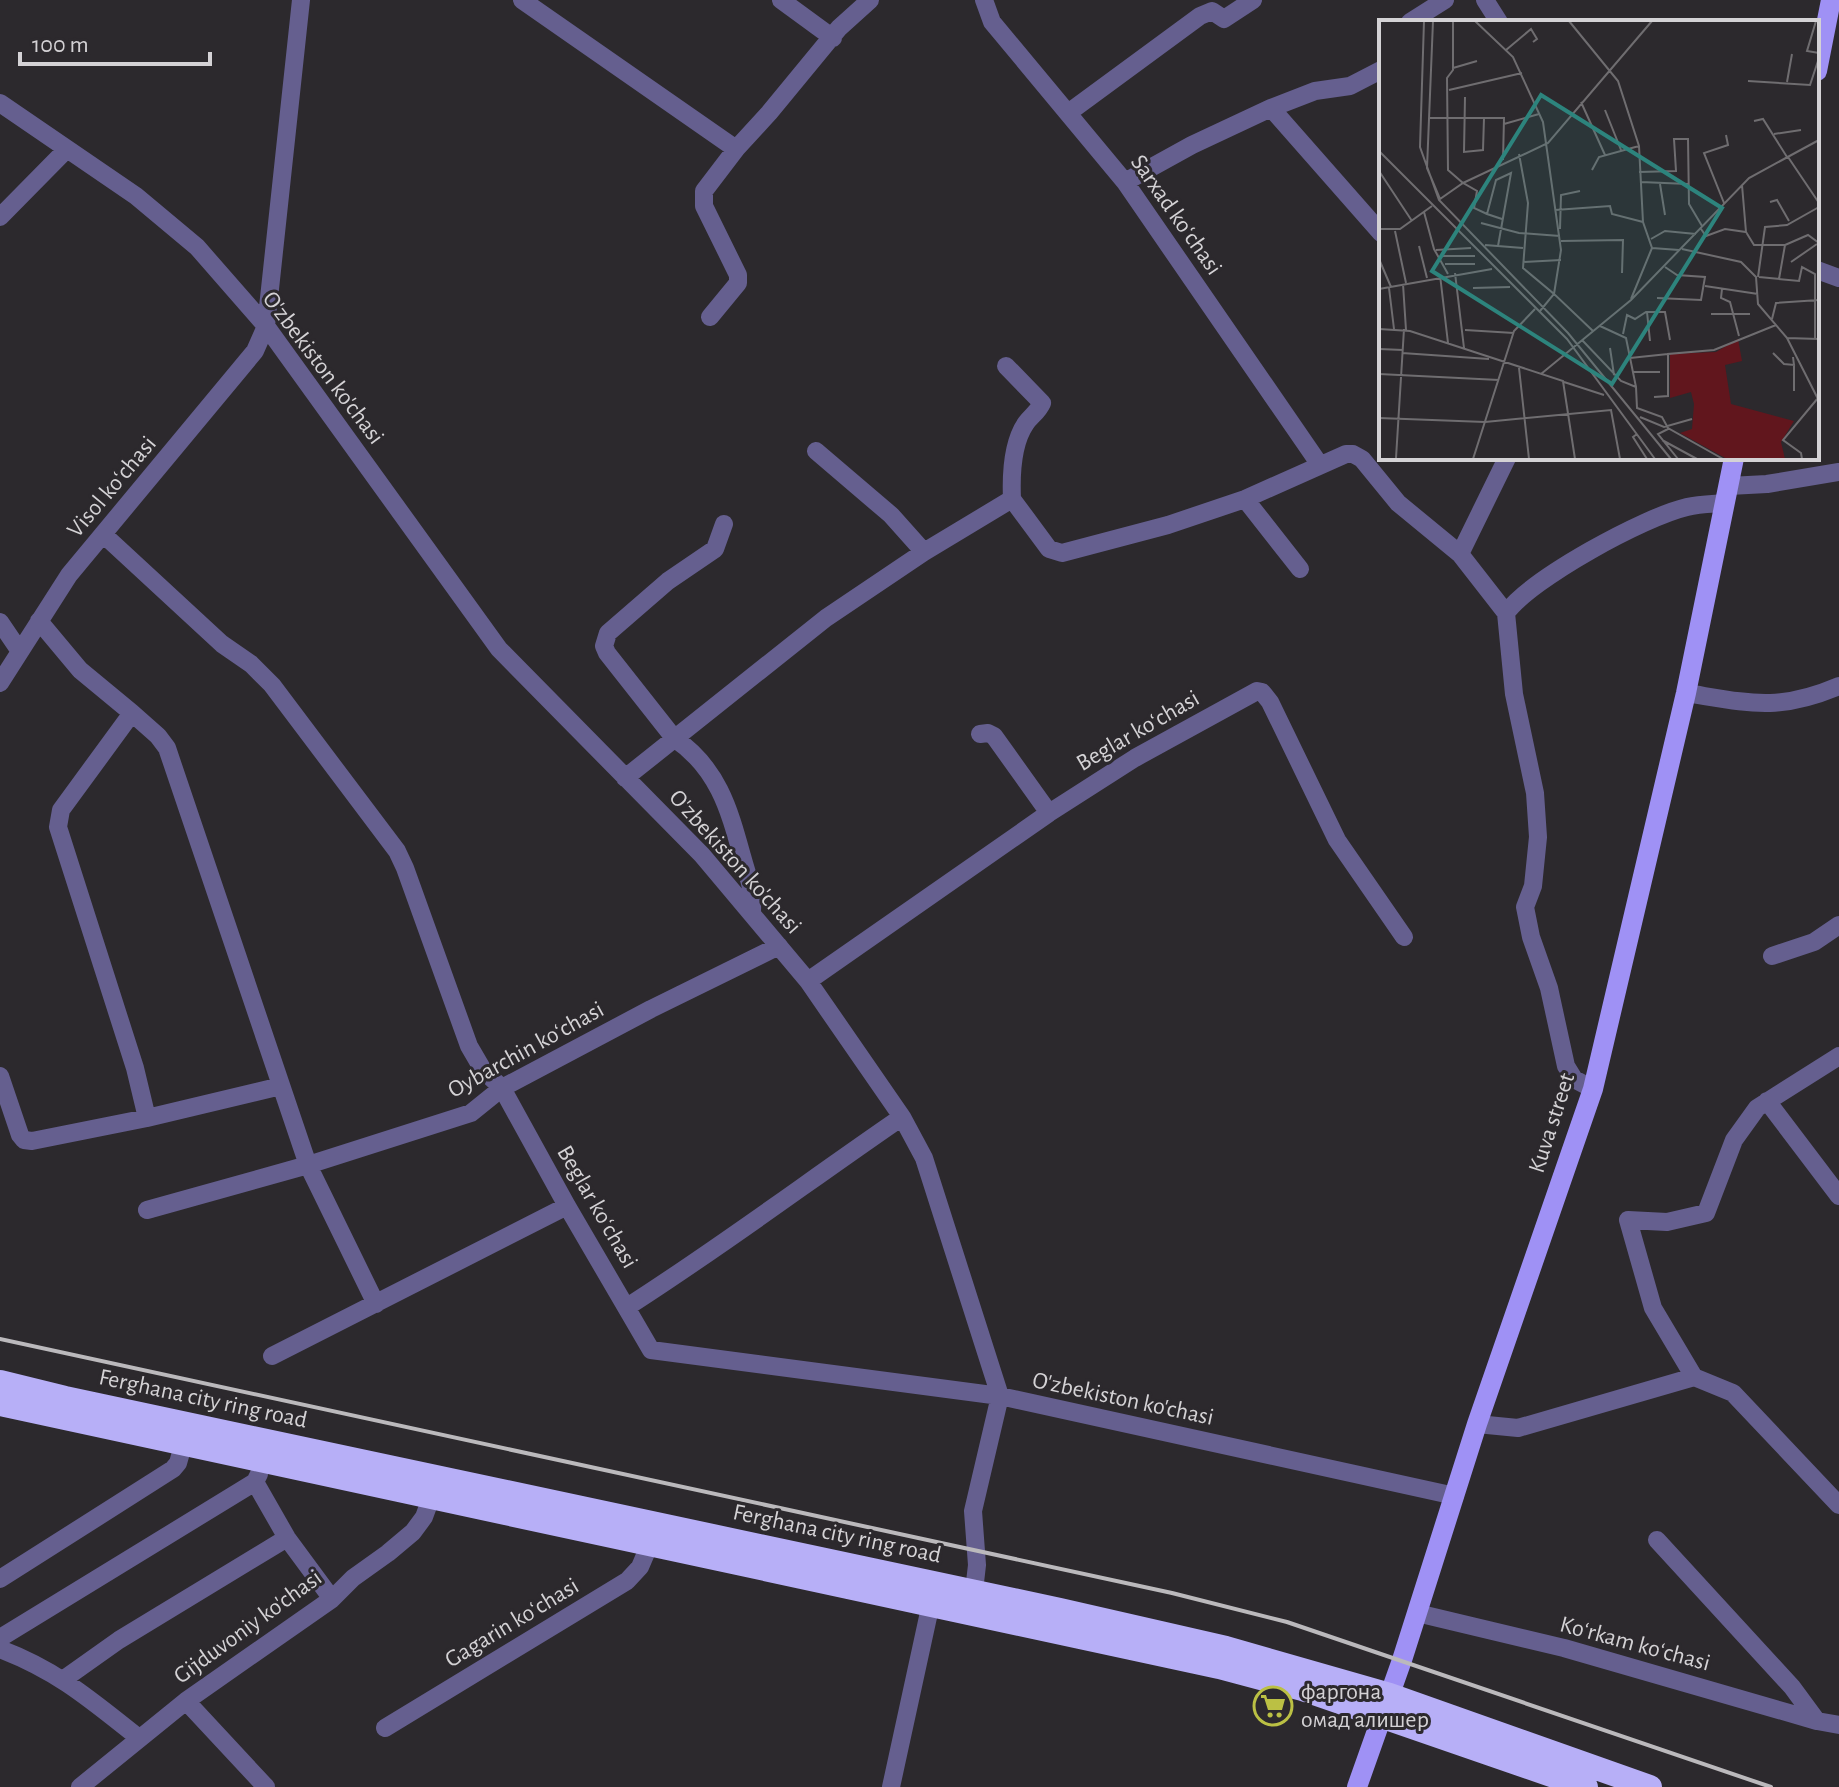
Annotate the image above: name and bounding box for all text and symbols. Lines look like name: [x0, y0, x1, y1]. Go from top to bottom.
scale bar: [20, 16, 210, 66]
inset map: [1379, 20, 1819, 460]
text: 100 m: [32, 33, 89, 57]
street label: Sarxad koʻchasi: [1126, 150, 1226, 280]
street label: O'zbekiston ko'chasi: [258, 287, 388, 449]
street label: Visol koʻchasi: [63, 432, 161, 542]
street label: Beglar koʻchasi: [1072, 686, 1204, 776]
street label: O'zbekiston ko'chasi: [664, 785, 806, 939]
street label: Oybarchin koʻchasi: [444, 997, 608, 1103]
street label: Kuva street: [1525, 1070, 1580, 1176]
street label: Beglar koʻchasi: [552, 1141, 642, 1273]
street label: Ferghana city ring road: [97, 1365, 309, 1433]
street label: O'zbekiston ko'chasi: [1030, 1368, 1216, 1430]
street label: Ferghana city ring road: [731, 1500, 943, 1568]
street label: Gijduvoniy ko'chasi: [170, 1565, 326, 1689]
street label: Gagarin koʻchasi: [441, 1574, 583, 1672]
street label: Koʻrkam koʻchasi: [1557, 1612, 1713, 1676]
place label: фаргона омад алишер: [1301, 1680, 1429, 1732]
supermarket icon: фаргона омад алишер: [1252, 1685, 1294, 1727]

